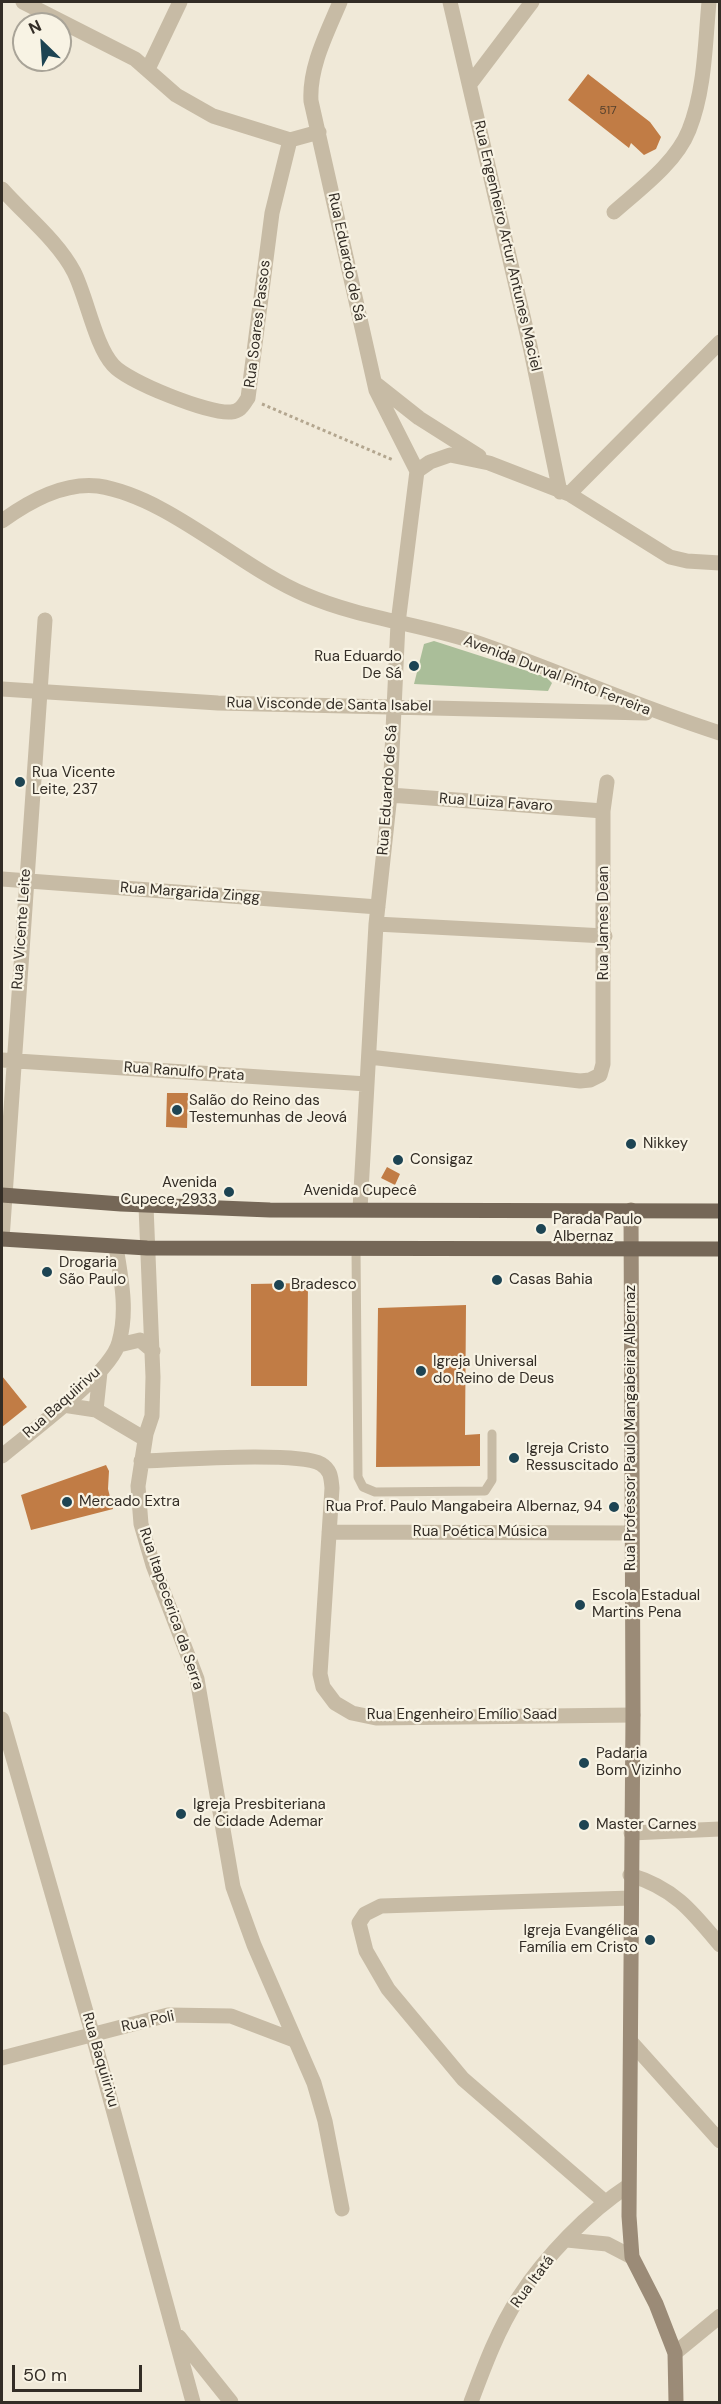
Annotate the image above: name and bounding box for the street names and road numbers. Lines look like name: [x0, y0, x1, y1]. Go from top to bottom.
street label: Rua Engenheiro Artur Antunes Maciel: [469, 119, 545, 373]
street label: Rua Eduardo de Sá: [324, 191, 368, 323]
street label: Rua Soares Passos: [241, 259, 275, 389]
street label: Avenida Durval Pinto Ferreira: [461, 632, 653, 720]
street label: Rua Visconde de Santa Isabel: [227, 694, 431, 716]
street label: Rua Eduardo de Sá: [374, 724, 402, 856]
street label: Rua Luiza Favaro: [439, 790, 553, 816]
street label: Rua James Dean: [595, 866, 613, 980]
street label: Rua Vicente Leite: [9, 868, 35, 990]
street label: Rua Margarida Zingg: [119, 879, 261, 907]
street label: Rua Ranulfo Prata: [123, 1059, 245, 1085]
street label: Avenida Cupecê: [303, 1182, 417, 1200]
street label: Rua Professor Paulo Mangabeira Albernaz: [622, 1285, 640, 1571]
street label: Rua Baquiirivu: [20, 1364, 104, 1442]
street label: Rua Poética Música: [413, 1523, 547, 1541]
street label: Rua Itapecerica da Serra: [135, 1526, 207, 1692]
street label: Rua Engenheiro Emílio Saad: [367, 1706, 557, 1724]
street label: Rua Poli: [120, 2008, 176, 2036]
street label: Rua Baquiirivu: [78, 2011, 122, 2109]
street label: Rua Itatá: [507, 2252, 559, 2312]

